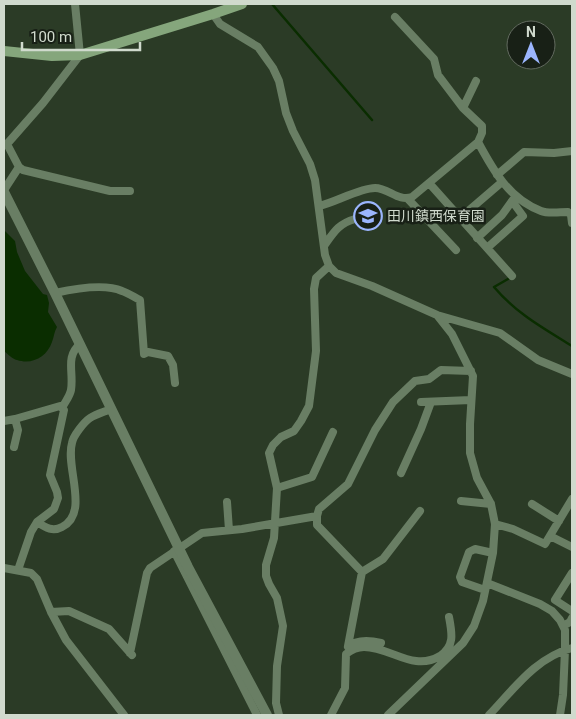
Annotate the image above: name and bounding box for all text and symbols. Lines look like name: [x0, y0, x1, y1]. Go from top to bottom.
scale bar: [22, 20, 140, 52]
north arrow: [506, 20, 556, 70]
text: N: [526, 24, 536, 40]
text: 100 m: [30, 28, 72, 46]
school or university icon: 田川鎮西保育園: [353, 201, 383, 231]
place label: 田川鎮西保育園: [387, 208, 485, 224]

